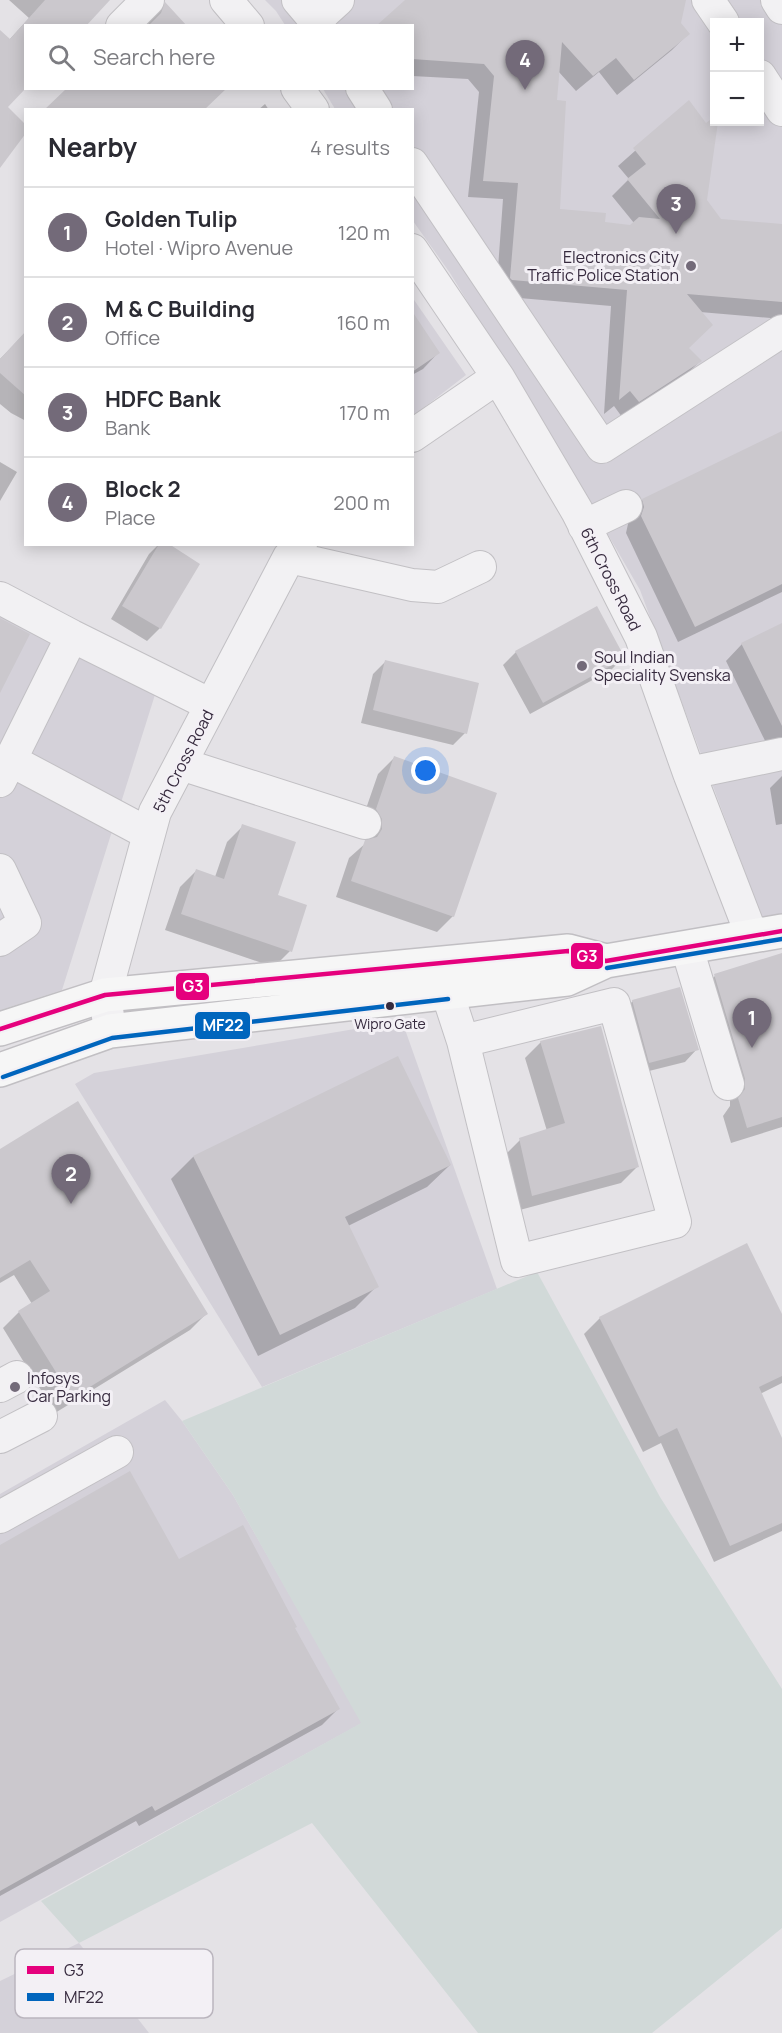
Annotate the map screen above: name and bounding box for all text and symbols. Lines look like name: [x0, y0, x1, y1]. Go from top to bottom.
map controls: [710, 18, 764, 126]
button: +: [710, 18, 764, 72]
search box: [24, 24, 414, 90]
pin: 4: [506, 40, 544, 90]
icon: search: [45, 41, 78, 74]
text: Search here: [93, 42, 215, 72]
button: −: [710, 72, 764, 126]
text: Nearby: [48, 129, 137, 165]
text: 4 results: [310, 134, 390, 161]
pin: 3: [656, 184, 696, 234]
text: Golden Tulip: [105, 204, 237, 234]
text: 1: [63, 219, 72, 246]
text: 120 m: [338, 219, 390, 246]
text: Hotel · Wipro Avenue: [105, 234, 293, 261]
place label: Electronics City Traffic Police Station: [527, 246, 680, 286]
marker: Electronics City Traffic Police Station: [684, 259, 698, 273]
text: M & C Building: [105, 294, 255, 324]
text: 2: [62, 309, 73, 336]
text: 160 m: [337, 309, 390, 336]
text: Office: [105, 324, 160, 351]
text: HDFC Bank: [105, 384, 221, 414]
text: 3: [62, 399, 73, 426]
text: 170 m: [339, 399, 390, 426]
text: Bank: [105, 414, 150, 441]
text: Block 2: [105, 474, 181, 504]
text: 4: [61, 489, 74, 516]
text: 200 m: [333, 489, 390, 516]
text: Place: [105, 504, 155, 531]
street label: 6th Cross Road: [575, 523, 647, 635]
place label: Soul Indian Speciality Svenska: [594, 646, 731, 686]
marker: Soul Indian Speciality Svenska: [575, 659, 589, 673]
street label: 5th Cross Road: [148, 706, 218, 816]
your location: [411, 756, 440, 785]
line badge: G3: [570, 942, 604, 970]
text: G3: [576, 945, 598, 967]
line badge: G3: [175, 972, 210, 1001]
text: G3: [182, 975, 204, 997]
pin: 1: [732, 998, 771, 1048]
marker: Wipro Gate: [384, 1000, 396, 1012]
line badge: MF22: [194, 1011, 251, 1040]
text: MF22: [202, 1014, 244, 1036]
place label: Wipro Gate: [354, 1014, 426, 1033]
pin: 2: [52, 1154, 90, 1204]
place label: Infosys Car Parking: [27, 1367, 111, 1407]
marker: Infosys Car Parking: [8, 1380, 22, 1394]
legend: [15, 1949, 213, 2018]
text: G3: [64, 1959, 84, 1981]
text: MF22: [64, 1986, 104, 2008]

